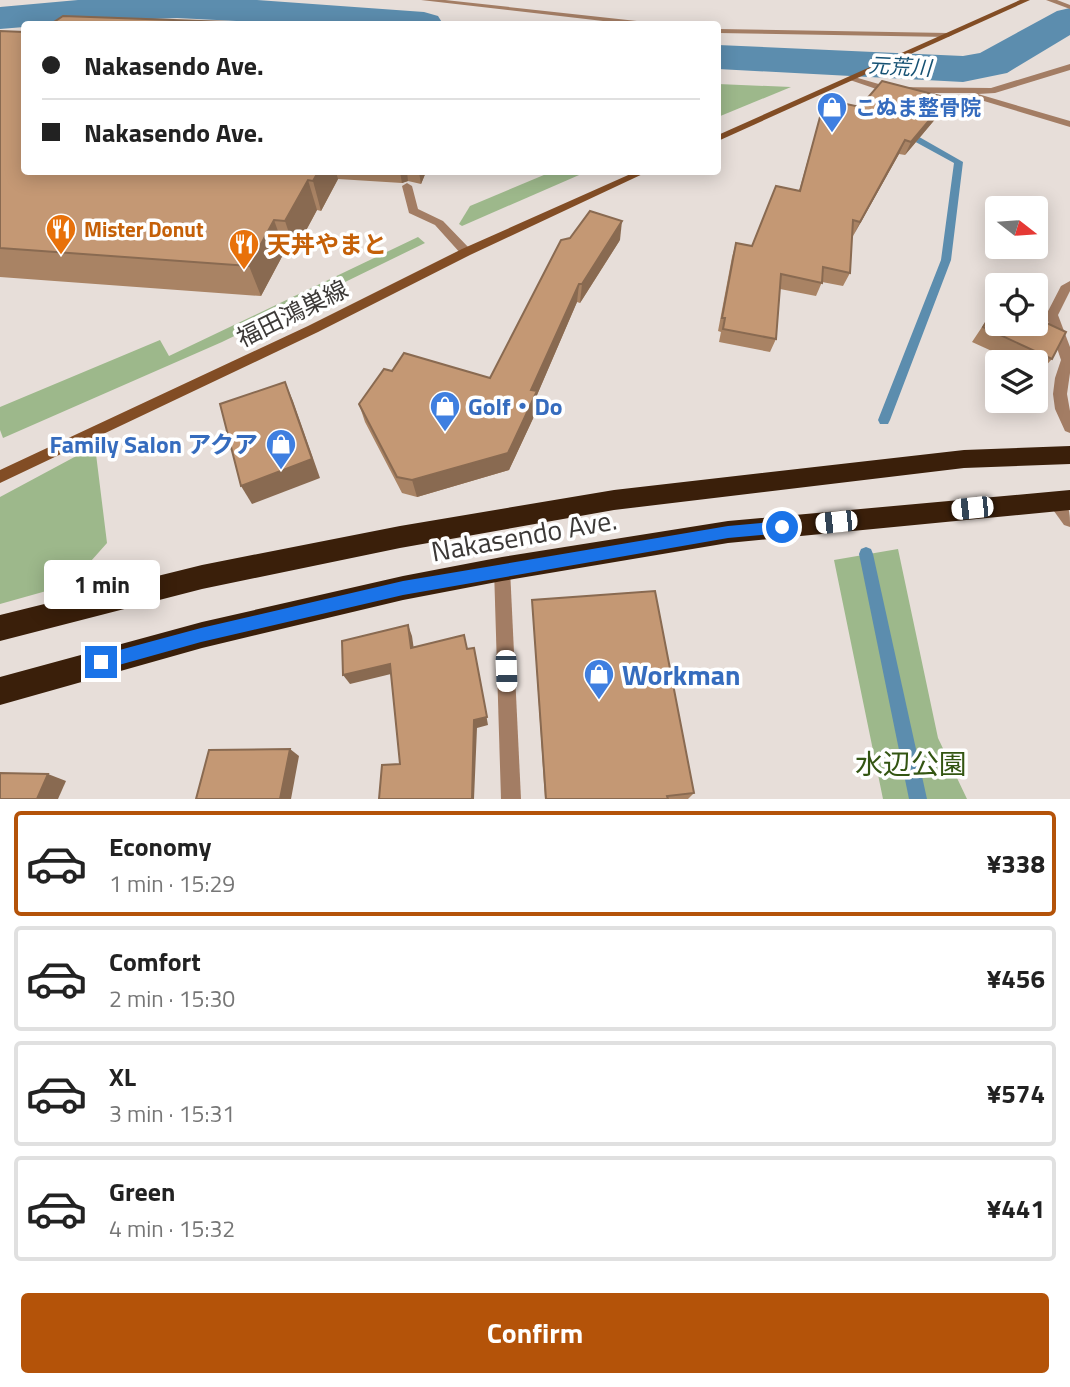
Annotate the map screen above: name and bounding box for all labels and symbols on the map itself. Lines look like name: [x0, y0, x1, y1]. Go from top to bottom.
water label: 元荒川: [868, 48, 934, 84]
shop icon: こぬま整骨院: [815, 90, 849, 134]
place label: こぬま整骨院: [855, 91, 981, 123]
north arrow: [985, 196, 1048, 259]
restaurant icon: Mister Donut: [44, 212, 78, 256]
place label: Mister Donut: [84, 213, 204, 245]
place label: 天丼やまと: [267, 226, 387, 262]
restaurant icon: 天丼やまと: [227, 227, 261, 271]
street label: 福田鴻巣線: [230, 271, 354, 355]
place label: Golf・Do: [468, 388, 563, 424]
shop icon: Golf・Do: [428, 389, 462, 433]
place label: Family Salon アクア: [49, 426, 258, 462]
shop icon: Family Salon アクア: [264, 427, 298, 471]
car: [951, 495, 994, 521]
street label: Nakasendo Ave.: [428, 498, 620, 572]
car: [815, 509, 858, 535]
route start: [766, 511, 798, 543]
callout: 1 min: [43, 560, 159, 610]
route end: [85, 646, 117, 678]
car: [495, 650, 518, 692]
place label: Workman: [622, 653, 741, 696]
shop icon: Workman: [582, 657, 616, 701]
park label: 水辺公園: [855, 742, 967, 785]

